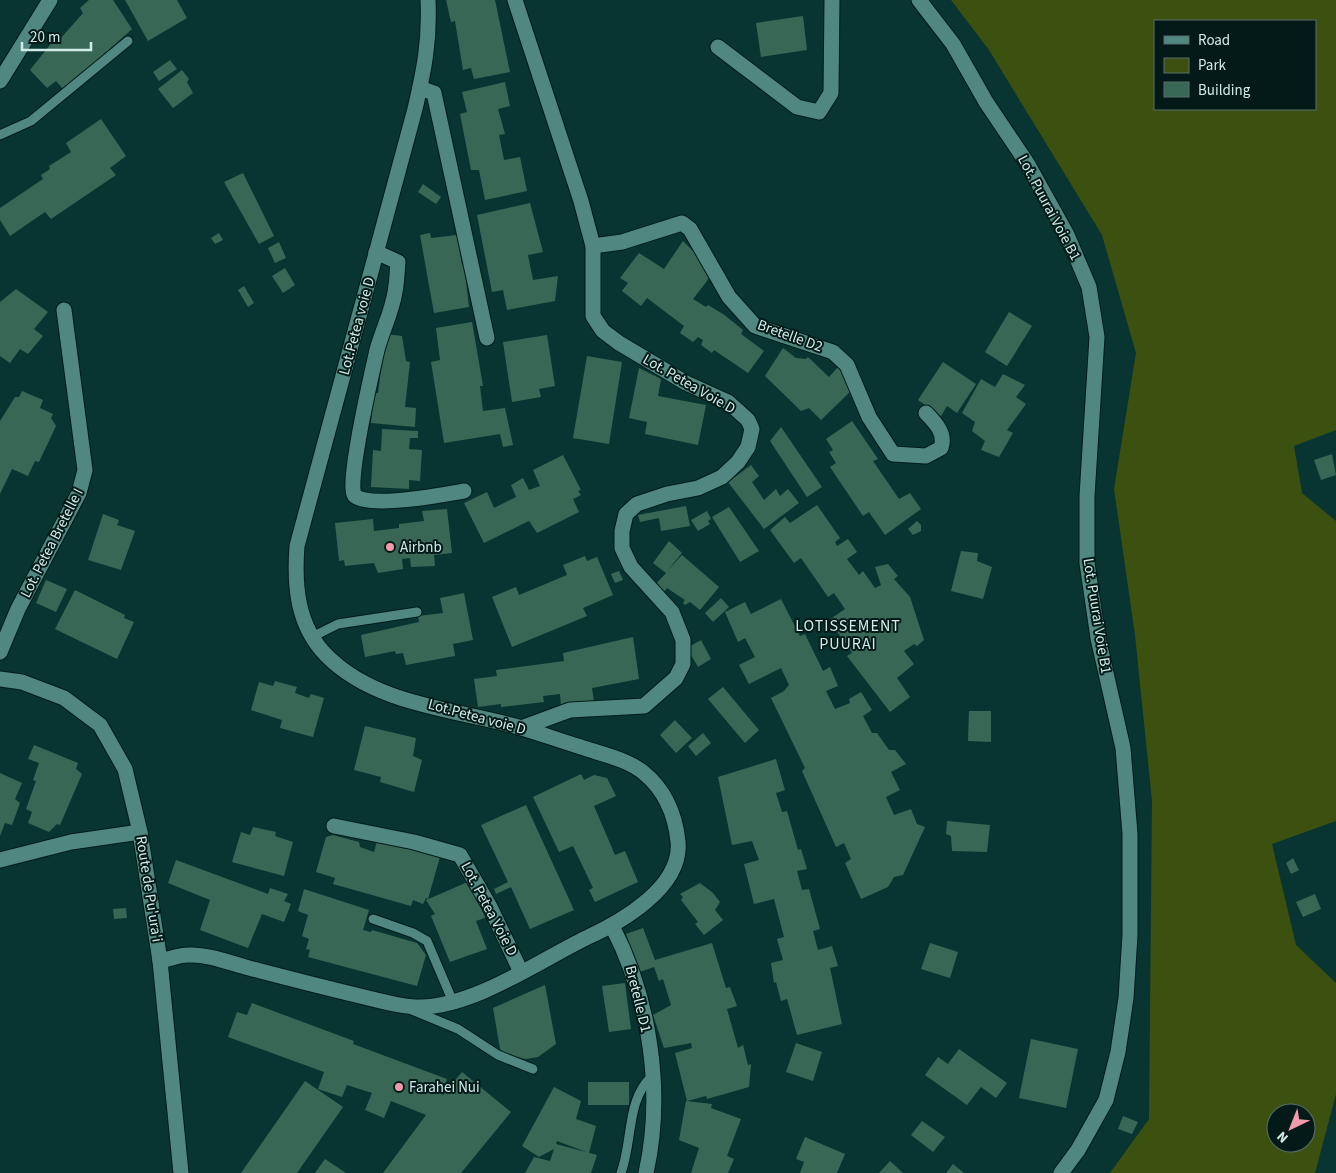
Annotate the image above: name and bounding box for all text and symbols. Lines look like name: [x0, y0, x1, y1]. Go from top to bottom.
scale bar: [22, 20, 91, 52]
legend: [1154, 20, 1316, 110]
text: 20 m: [30, 27, 60, 48]
text: Road: [1198, 30, 1230, 51]
text: Park: [1198, 55, 1227, 76]
text: Building: [1198, 80, 1251, 101]
street label: Lot. Puurai Voie B1: [1012, 151, 1086, 265]
street label: Lot.Petea voie D: [334, 275, 380, 377]
street label: Bretelle D2: [754, 314, 826, 358]
street label: Lot. Petea Voie D: [639, 349, 739, 419]
street label: Lot. Petea Bretelle I: [15, 485, 89, 601]
place label: Airbnb: [400, 537, 442, 558]
marker: Airbnb: [384, 541, 396, 553]
street label: Lot. Puurai Voie B1: [1077, 557, 1117, 675]
district label: LOTISSEMENT PUURAI: [795, 615, 901, 655]
street label: Lot.Petea voie D: [426, 694, 528, 740]
street label: Route de Pu'ura'i: [130, 834, 168, 944]
street label: Lot. Petea Voie D: [455, 858, 523, 960]
street label: Bretelle D1: [620, 963, 656, 1035]
place label: Farahei Nui: [409, 1077, 480, 1098]
marker: Farahei Nui: [393, 1081, 405, 1093]
north arrow: [1266, 1103, 1316, 1153]
text: N: [1273, 1126, 1293, 1147]

